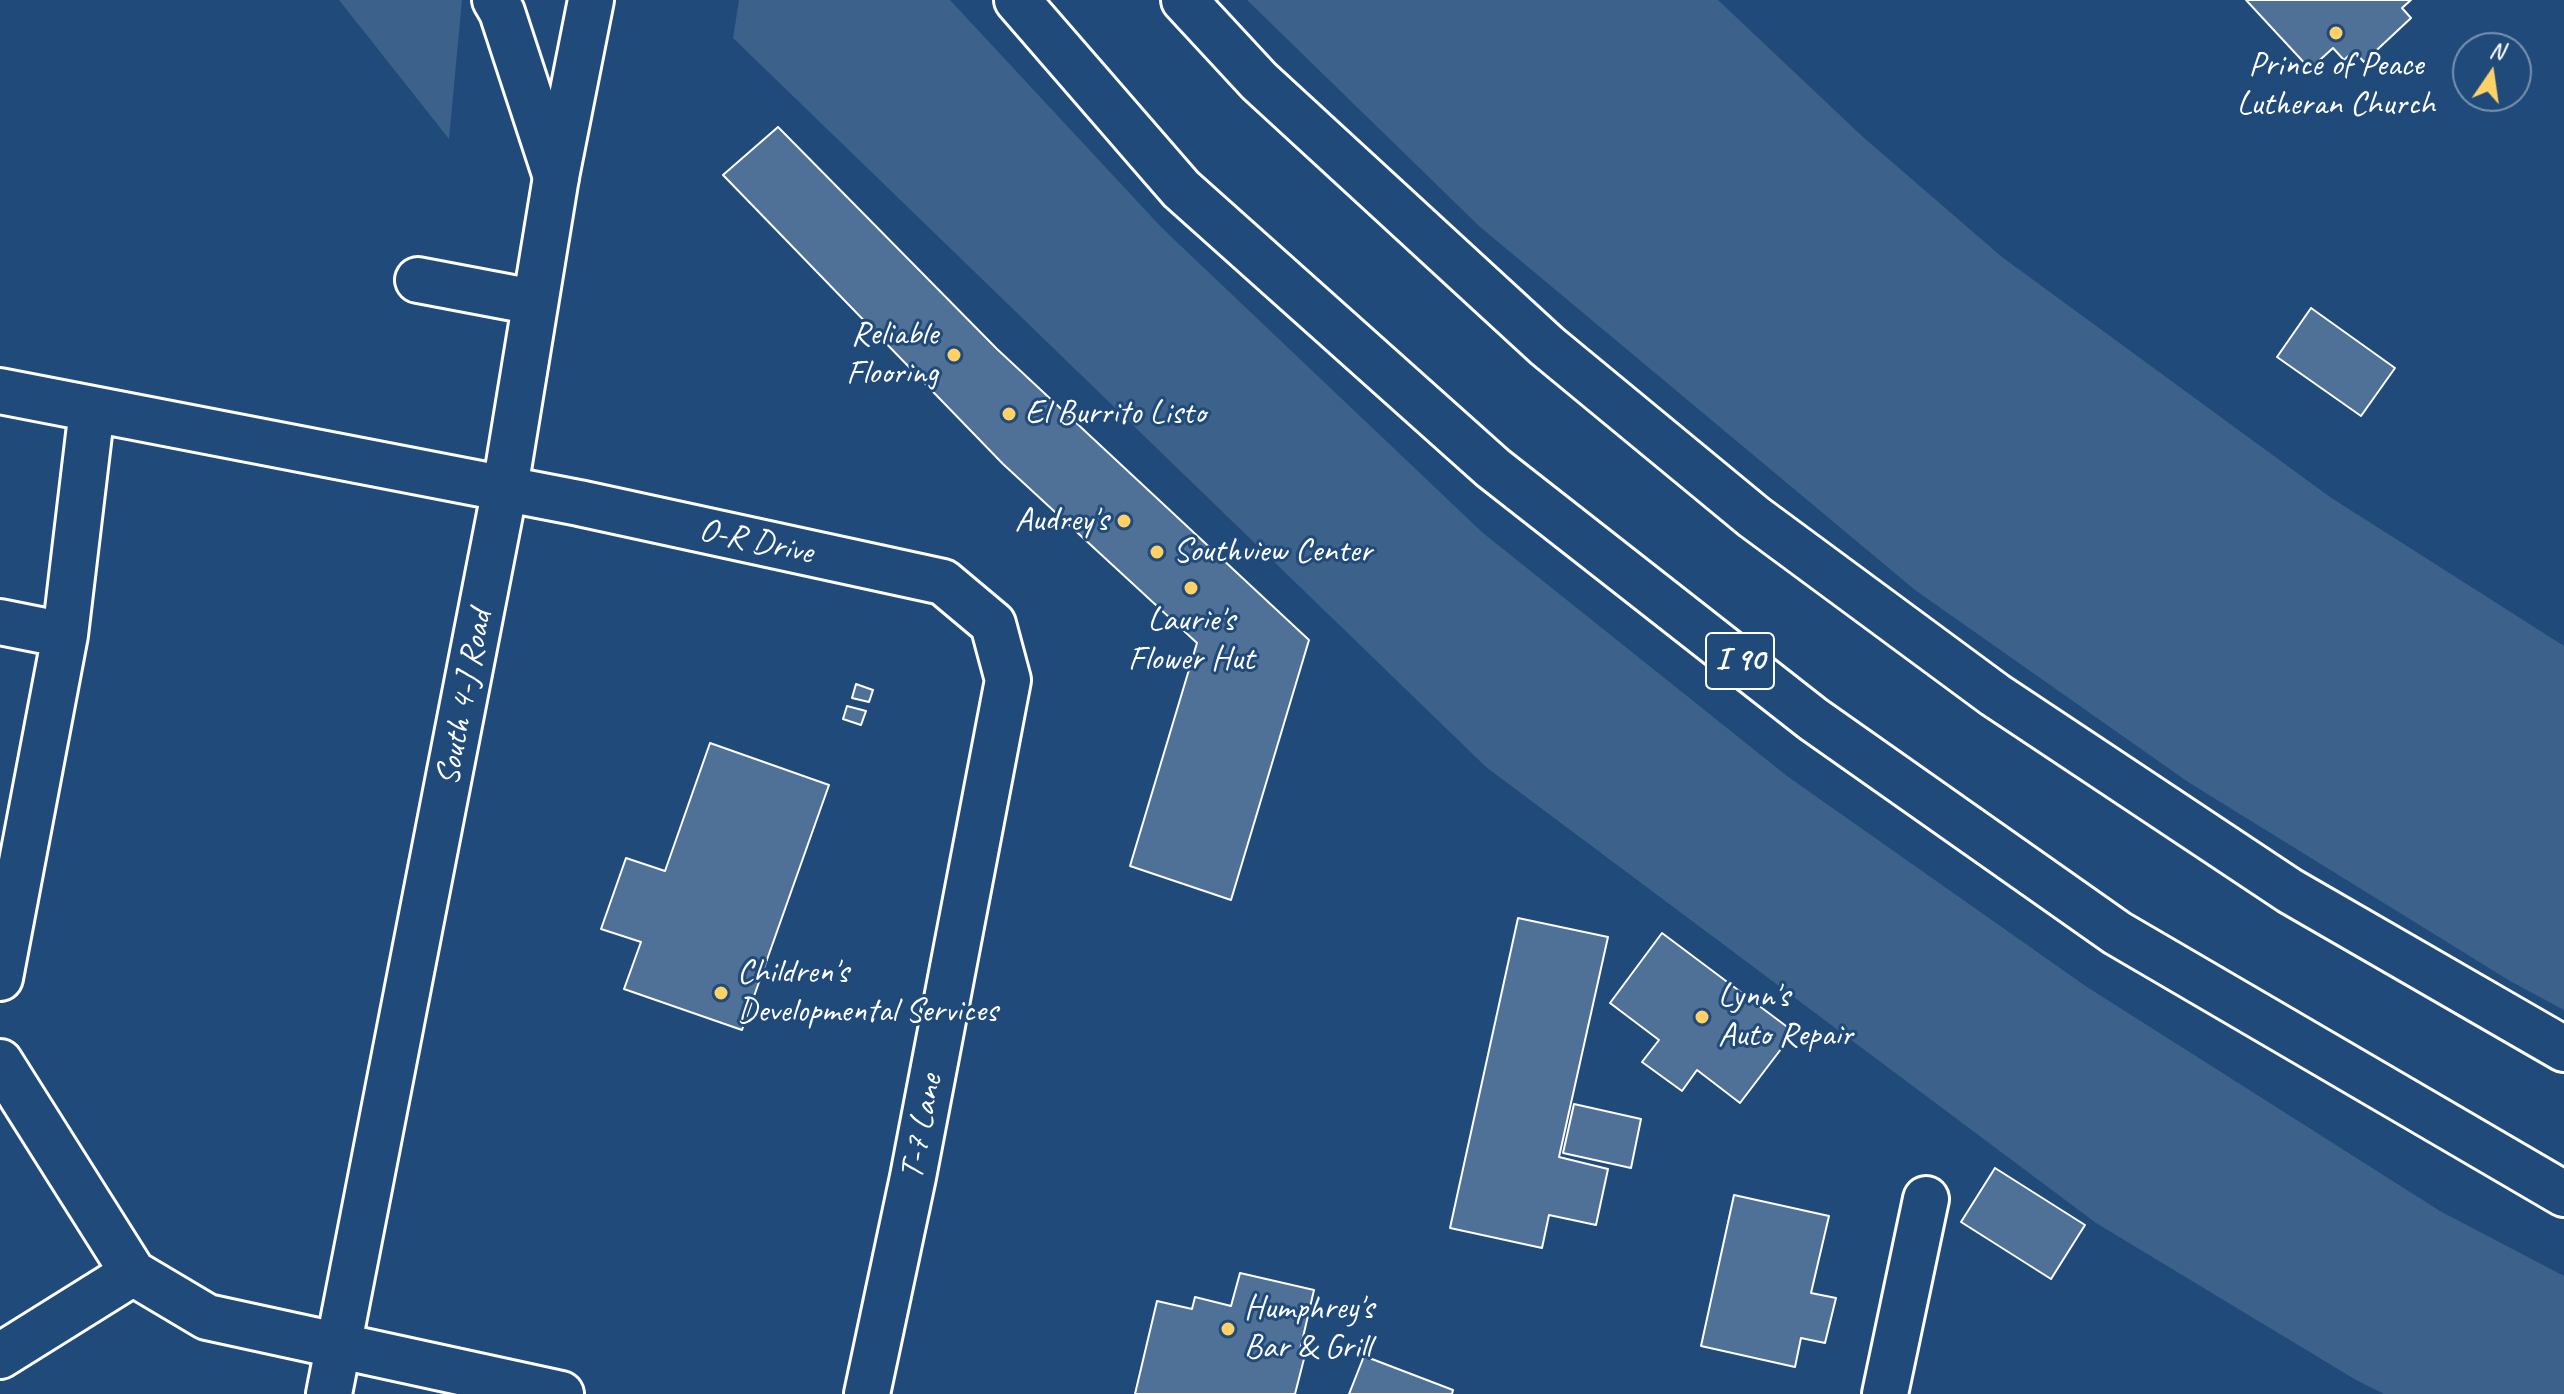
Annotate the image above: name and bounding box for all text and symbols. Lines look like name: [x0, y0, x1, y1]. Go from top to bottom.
marker: Prince of Peace Lutheran Church: [2327, 24, 2345, 42]
north arrow: [2452, 32, 2532, 112]
text: N: [2487, 35, 2507, 66]
place label: Prince of Peace Lutheran Church: [2237, 46, 2435, 126]
place label: Reliable Flooring: [846, 315, 938, 394]
marker: Reliable Flooring: [945, 346, 963, 364]
place label: El Burrito Listo: [1025, 394, 1206, 434]
marker: El Burrito Listo: [1000, 405, 1018, 423]
place label: Audrey's: [1015, 501, 1108, 541]
street label: O-R Drive: [695, 510, 817, 574]
marker: Audrey's: [1115, 512, 1133, 530]
place label: Southview Center: [1173, 532, 1372, 572]
marker: Southview Center: [1148, 543, 1166, 561]
marker: Laurie's Flower Hut: [1182, 579, 1200, 597]
place label: Laurie's Flower Hut: [1128, 601, 1254, 680]
street label: South 4-J Road: [428, 607, 502, 789]
road number: I 90: [1706, 633, 1774, 689]
place label: Children's Developmental Services: [737, 953, 997, 1032]
place label: Lynn's Auto Repair: [1718, 977, 1853, 1056]
marker: Children's Developmental Services: [712, 984, 730, 1002]
marker: Lynn's Auto Repair: [1693, 1008, 1711, 1026]
street label: T-7 Lane: [892, 1071, 952, 1183]
place label: Humphrey's Bar & Grill: [1244, 1289, 1374, 1368]
marker: Humphrey's Bar & Grill: [1219, 1320, 1237, 1338]

